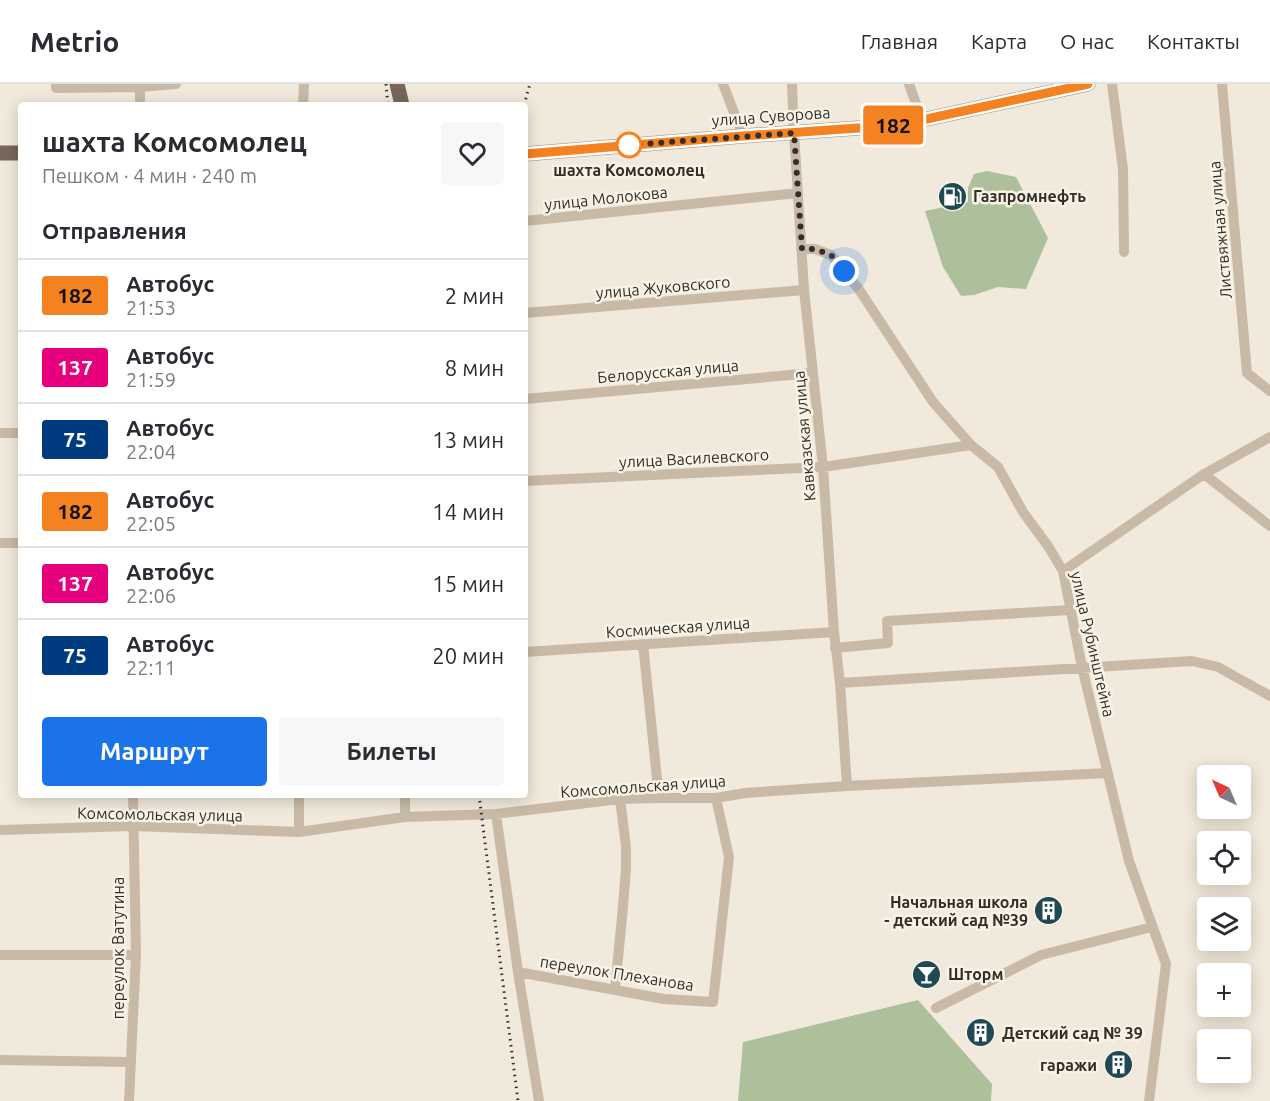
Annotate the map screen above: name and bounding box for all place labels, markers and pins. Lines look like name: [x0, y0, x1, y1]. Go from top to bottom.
marker: шахта Комсомолец: [616, 132, 642, 158]
place label: шахта Комсомолец: [553, 161, 705, 179]
fuel station icon: Газпромнефть: [936, 180, 968, 212]
place label: Газпромнефть: [973, 187, 1086, 205]
place label: Начальная школа - детский сад №39: [884, 893, 1028, 929]
building icon: Начальная школа - детский сад №39: [1033, 895, 1065, 927]
bar icon: Шторм: [911, 958, 943, 990]
place label: Шторм: [948, 965, 1003, 983]
building icon: Детский сад № 39: [965, 1017, 997, 1049]
place label: Детский сад № 39: [1002, 1024, 1143, 1042]
building icon: гаражи: [1102, 1049, 1134, 1081]
place label: гаражи: [1040, 1056, 1097, 1074]

